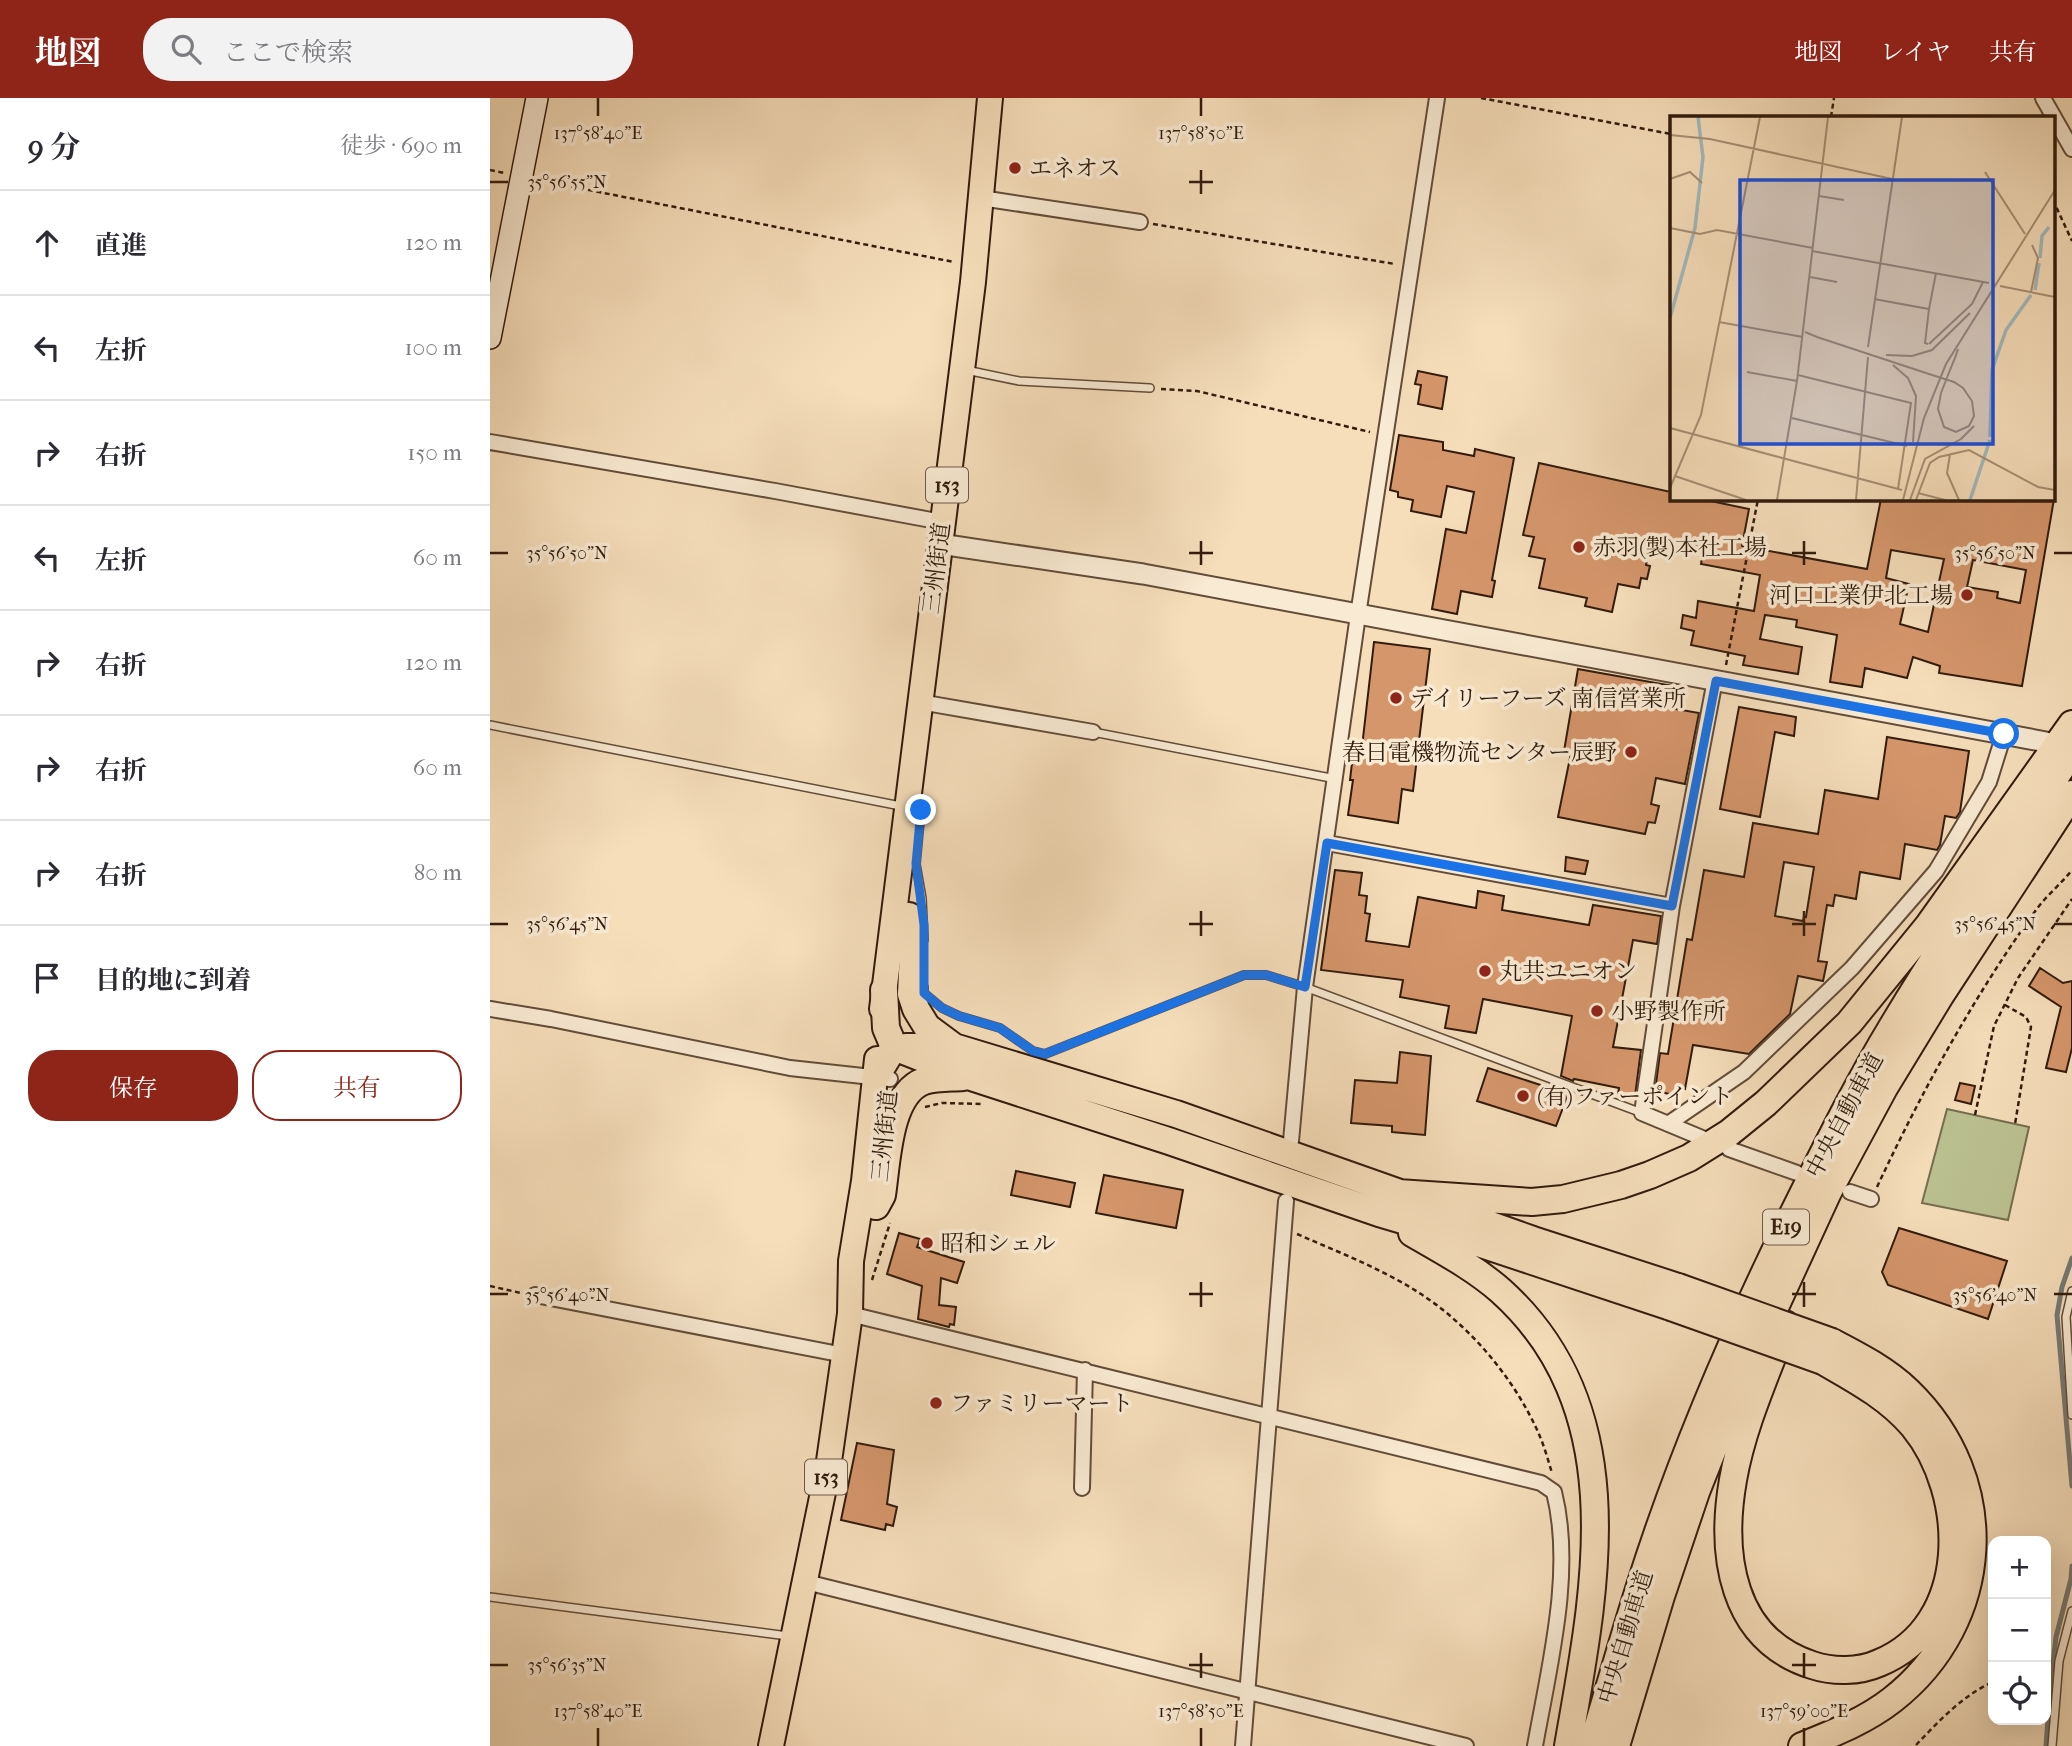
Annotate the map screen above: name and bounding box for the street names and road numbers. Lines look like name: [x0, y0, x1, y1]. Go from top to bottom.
road number: 153: [926, 468, 968, 502]
street label: 三州街道: [917, 521, 956, 615]
street label: 中央自動車道: [1800, 1048, 1889, 1182]
street label: 三州街道: [866, 1089, 903, 1183]
road number: E19: [1763, 1210, 1809, 1244]
road number: 153: [805, 1460, 847, 1494]
street label: 中央自動車道: [1592, 1567, 1659, 1707]

